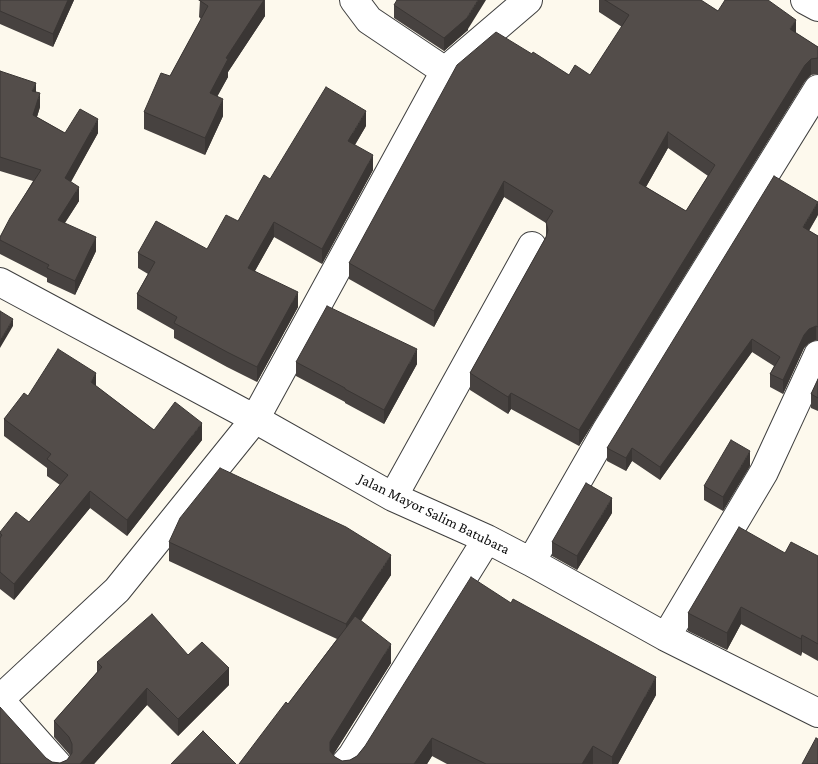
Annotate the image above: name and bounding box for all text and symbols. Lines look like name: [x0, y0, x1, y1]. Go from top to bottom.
street label: Jalan Mayor Salim Batubara: [355, 469, 513, 559]

